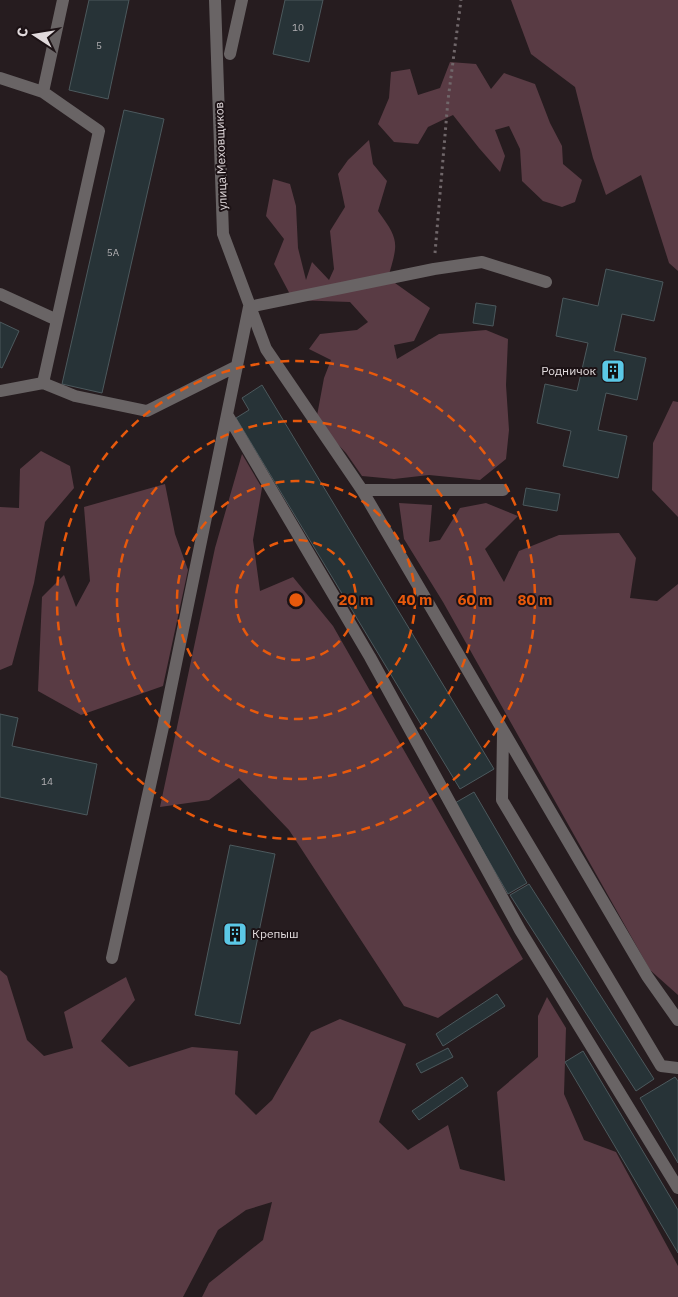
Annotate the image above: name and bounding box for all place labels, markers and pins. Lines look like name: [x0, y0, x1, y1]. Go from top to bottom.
building icon: Родничок: [600, 358, 626, 384]
place label: Родничок: [541, 363, 596, 378]
centre of rings: [287, 591, 305, 609]
building icon: Крепыш: [222, 921, 248, 947]
place label: Крепыш: [252, 926, 299, 941]

